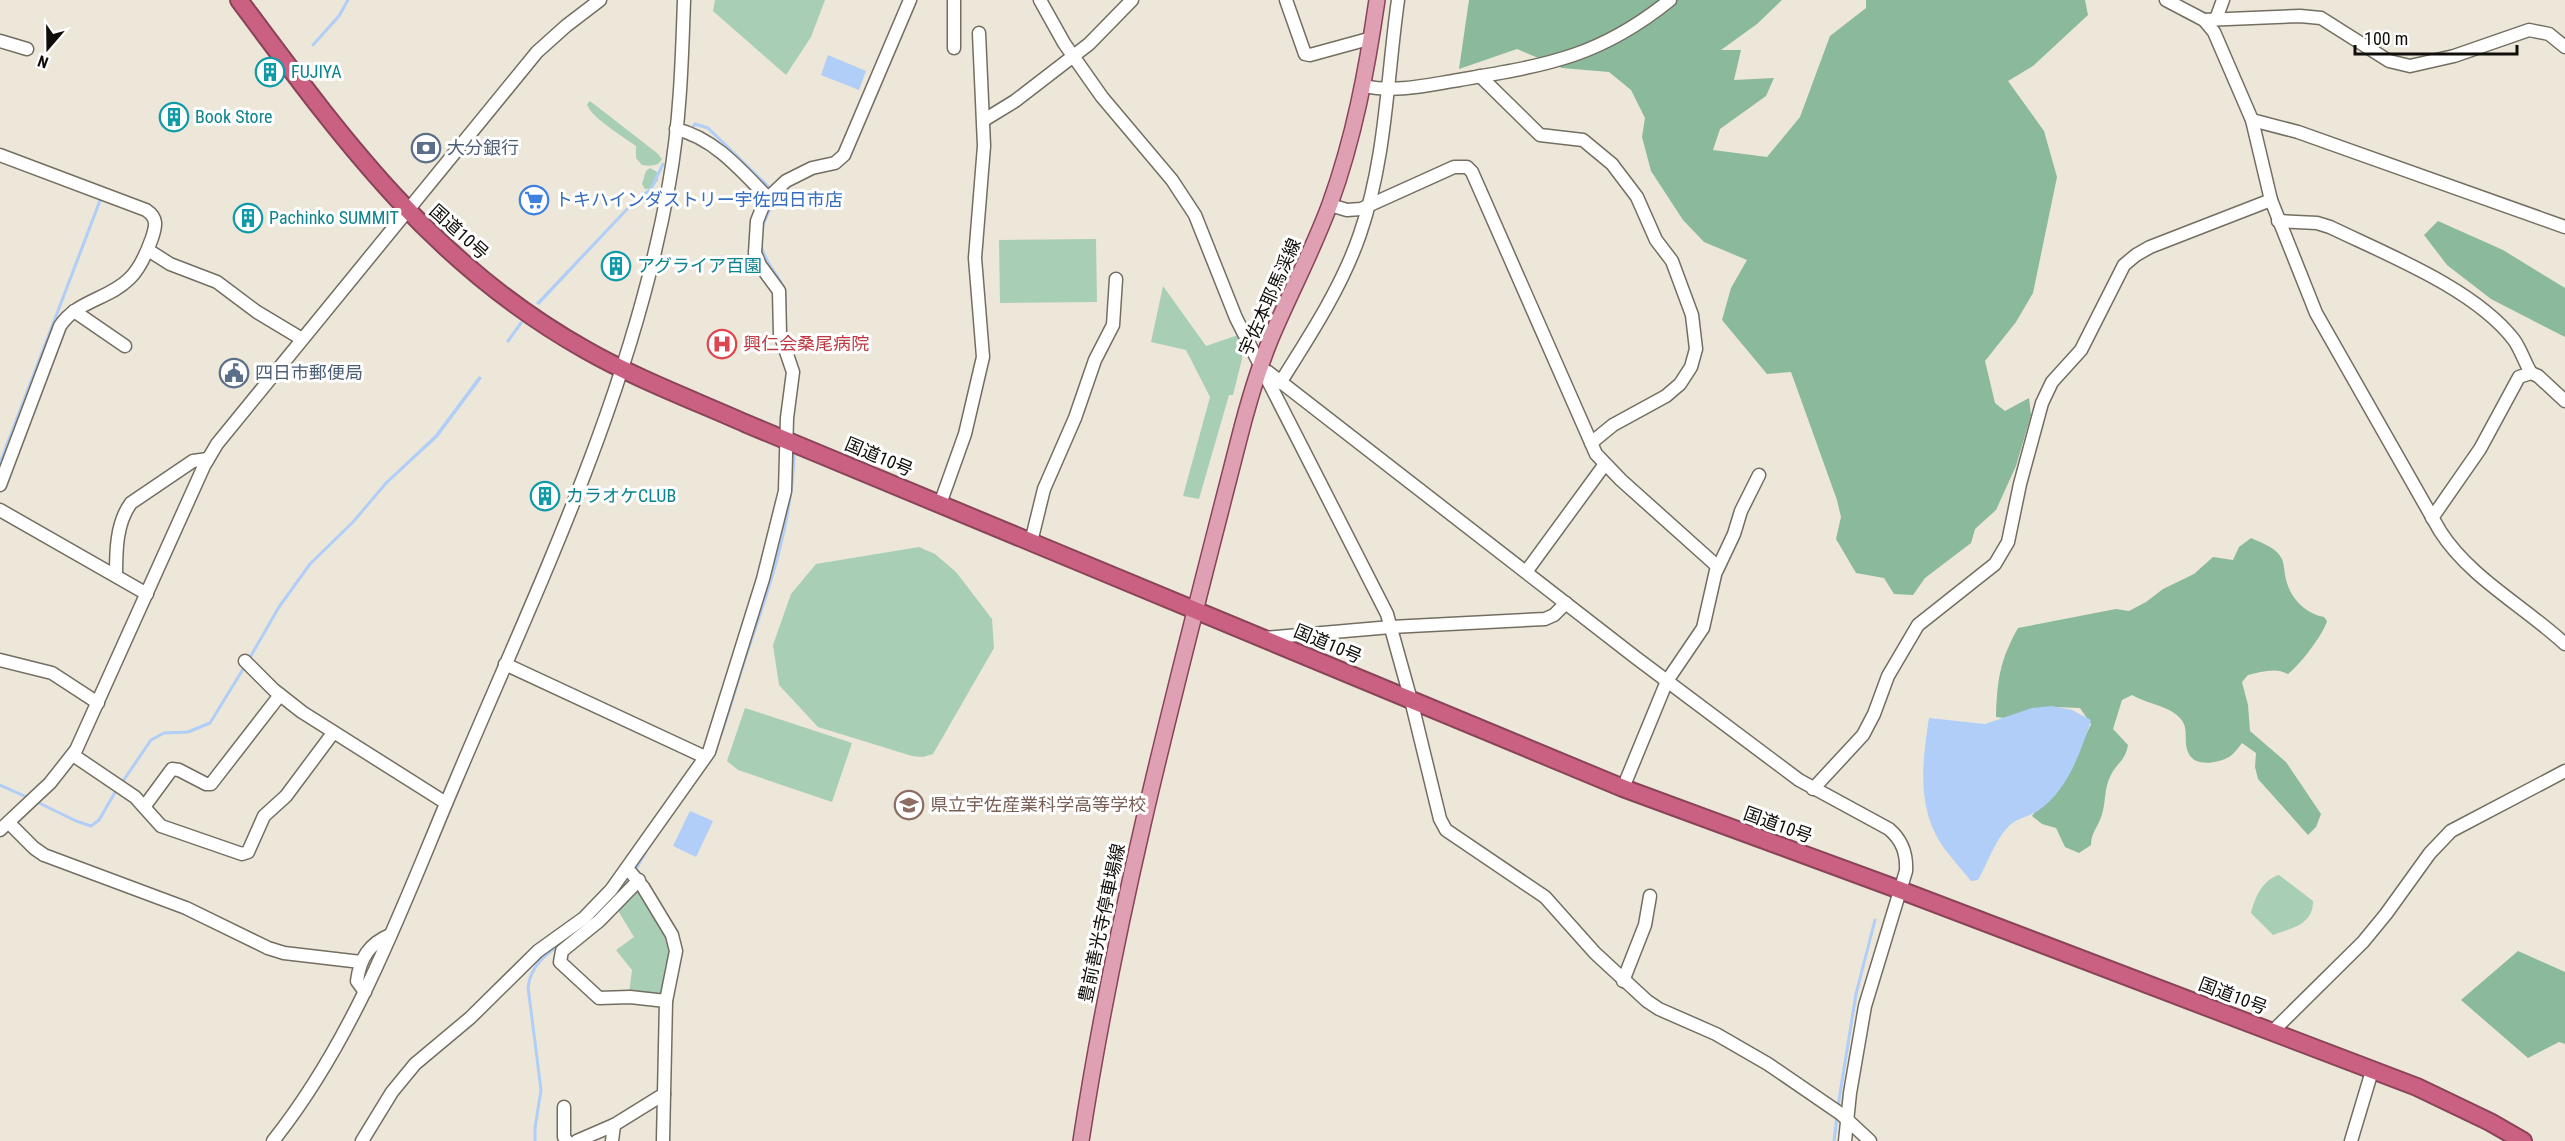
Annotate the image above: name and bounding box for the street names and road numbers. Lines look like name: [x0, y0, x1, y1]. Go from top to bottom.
street label: 国道10号: [426, 200, 493, 263]
street label: 宇佐本耶馬渓線: [1234, 235, 1305, 359]
street label: 国道10号: [842, 433, 916, 480]
street label: 国道10号: [1291, 620, 1365, 667]
street label: 国道10号: [1741, 802, 1815, 847]
street label: 豊前善光寺停車場線: [1074, 841, 1129, 1004]
street label: 国道10号: [2196, 973, 2270, 1018]

